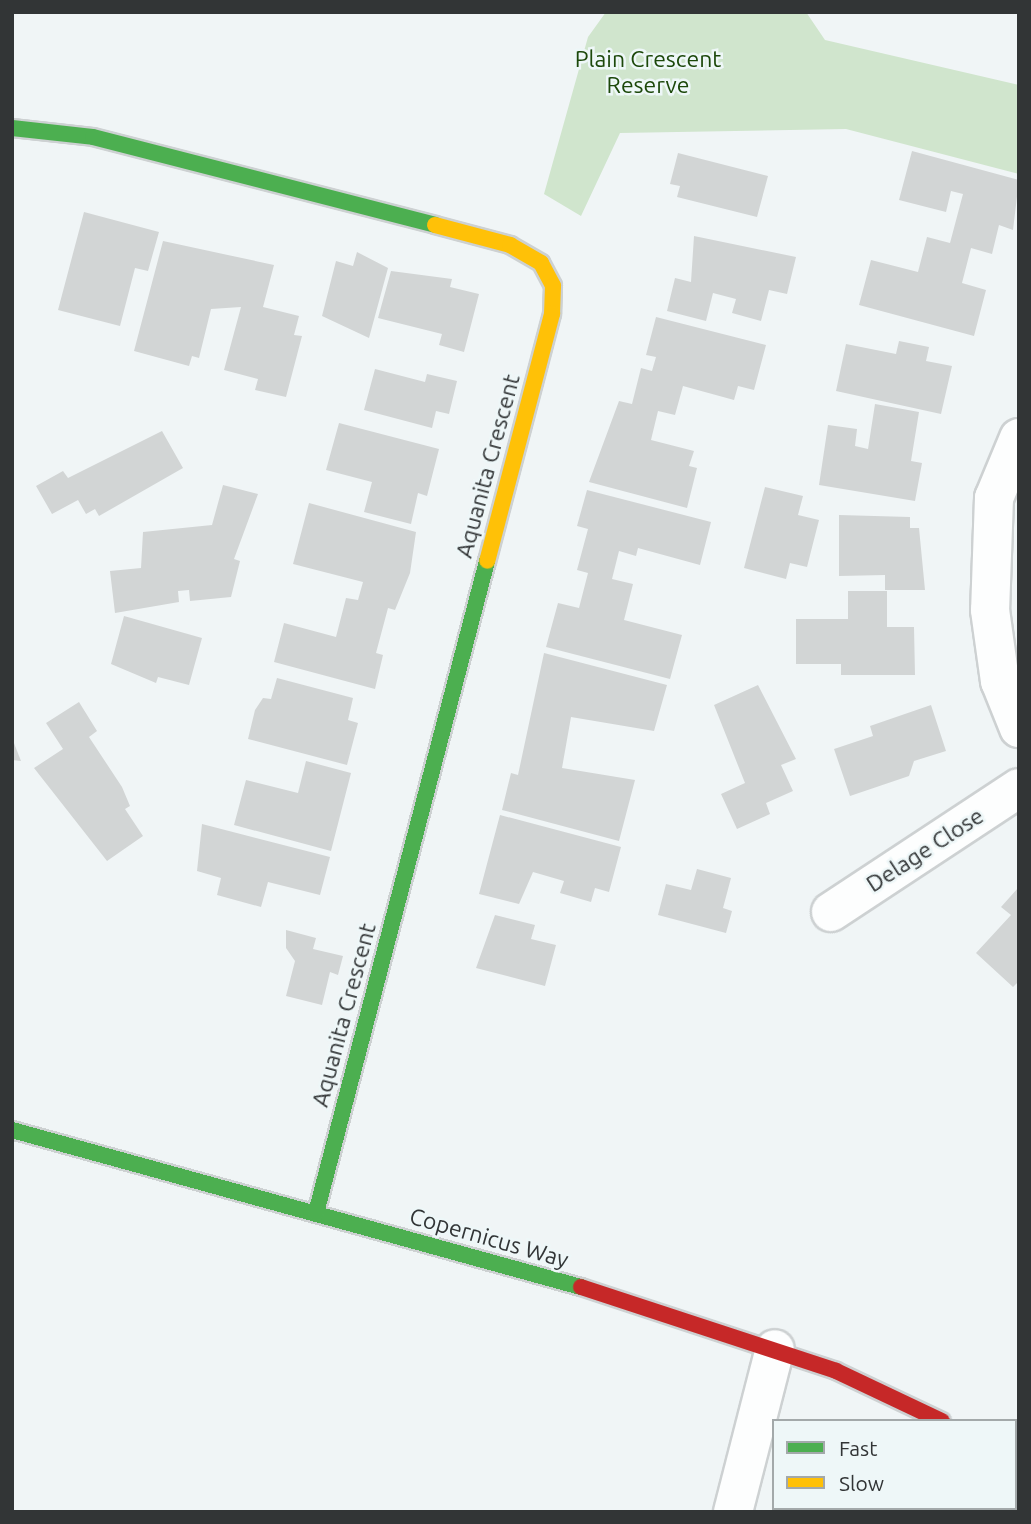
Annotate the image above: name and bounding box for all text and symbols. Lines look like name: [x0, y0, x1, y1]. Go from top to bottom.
park label: Plain Crescent Reserve: [575, 45, 721, 99]
street label: Aquanita Crescent: [450, 371, 526, 561]
street label: Delage Close: [861, 802, 989, 898]
street label: Aquanita Crescent: [306, 920, 382, 1110]
street label: Copernicus Way: [406, 1202, 572, 1274]
legend: [772, 1419, 1017, 1510]
text: Fast: [839, 1436, 877, 1460]
text: Slow: [839, 1471, 884, 1495]

